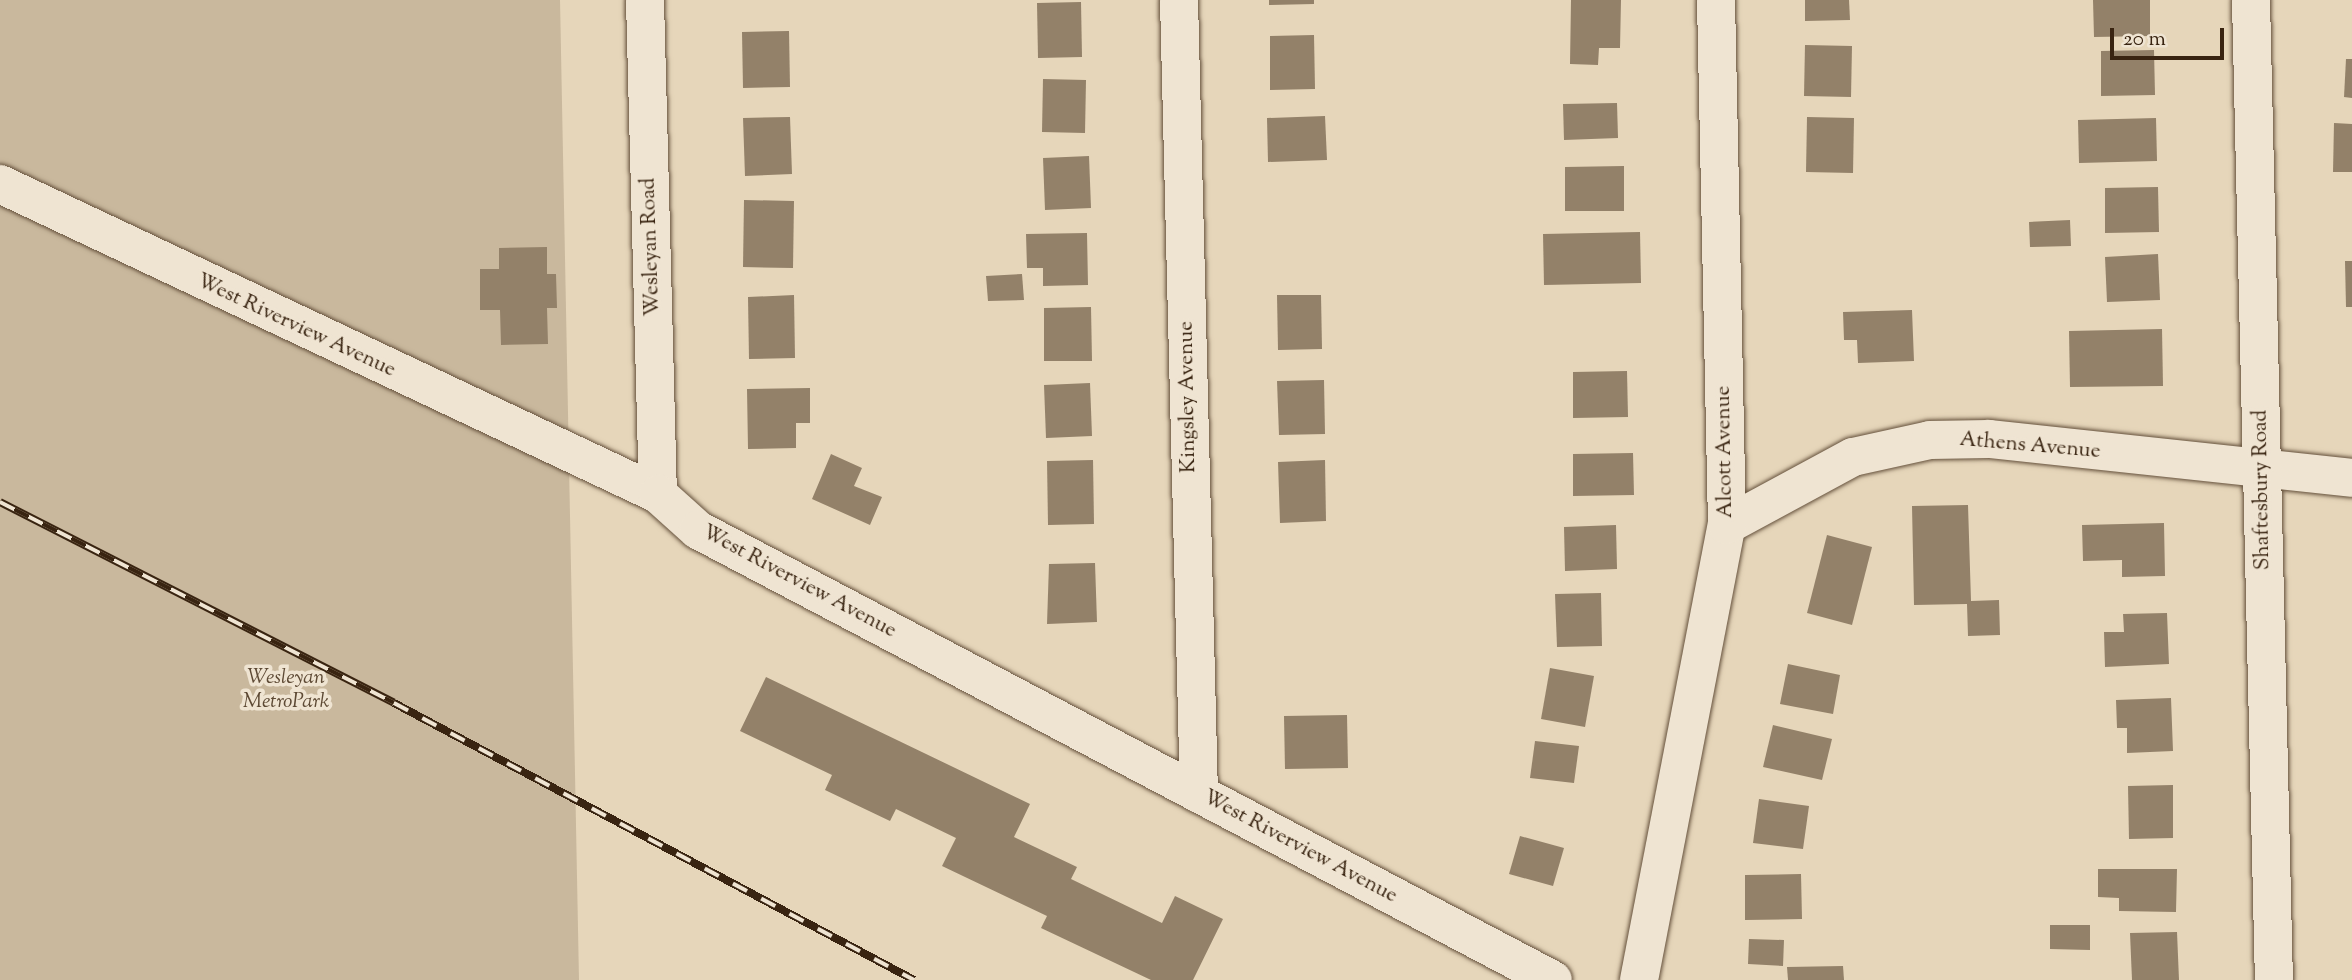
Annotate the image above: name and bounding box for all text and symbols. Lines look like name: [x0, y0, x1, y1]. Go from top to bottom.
scale bar: [2114, 14, 2228, 58]
text: 20 m: [2123, 25, 2166, 55]
street label: Wesleyan Road: [636, 177, 666, 317]
street label: West Riverview Avenue: [193, 269, 399, 383]
street label: Kingsley Avenue: [1174, 321, 1202, 473]
street label: Alcott Avenue: [1711, 386, 1739, 518]
street label: Shaftesbury Road: [2248, 410, 2276, 570]
street label: Athens Avenue: [1959, 427, 2101, 465]
street label: West Riverview Avenue: [697, 520, 901, 644]
park label: Wesleyan MetroPark: [243, 665, 329, 715]
street label: West Riverview Avenue: [1198, 785, 1402, 909]

